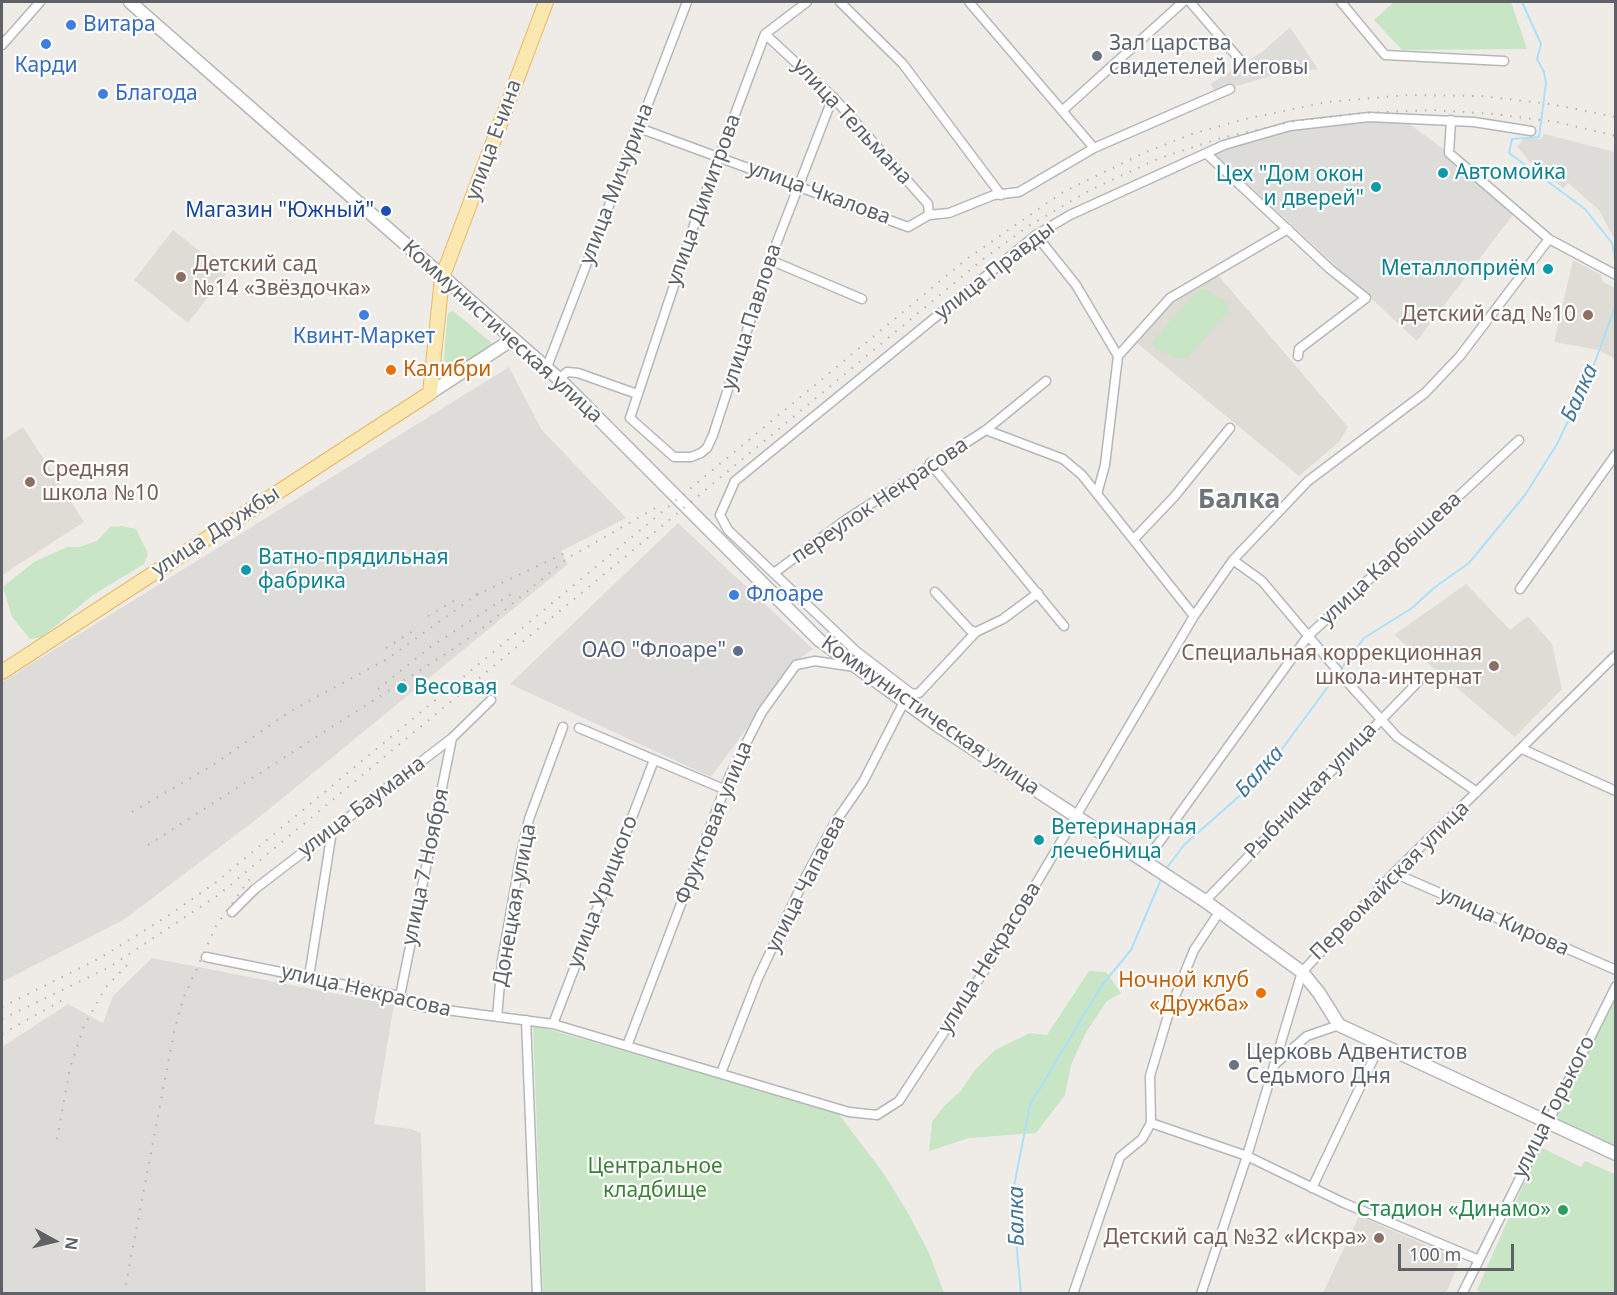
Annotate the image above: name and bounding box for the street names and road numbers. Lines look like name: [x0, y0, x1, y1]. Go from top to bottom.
street label: улица Тельмана: [787, 54, 917, 190]
street label: улица Ечина: [461, 76, 527, 204]
street label: улица Мичурина: [575, 100, 659, 268]
street label: улица Димитрова: [661, 111, 747, 289]
street label: улица Чкалова: [744, 156, 894, 230]
street label: улица Правды: [930, 216, 1060, 326]
street label: Коммунистическая улица: [397, 235, 607, 429]
street label: улица Павлова: [716, 241, 788, 393]
street label: переулок Некрасова: [787, 432, 973, 570]
street label: улица Дружбы: [147, 481, 285, 583]
street label: улица Карбышева: [1315, 487, 1467, 631]
street label: Коммунистическая улица: [816, 631, 1044, 801]
street label: Рыбницкая улица: [1240, 718, 1382, 864]
street label: Фруктовая улица: [670, 738, 758, 908]
street label: улица Баумана: [294, 751, 430, 863]
street label: улица 7 Ноября: [397, 786, 455, 948]
street label: Первомайская улица: [1305, 796, 1475, 966]
street label: улица Чапаева: [761, 811, 851, 957]
street label: улица Урицкого: [562, 812, 644, 972]
street label: Донецкая улица: [488, 822, 542, 988]
street label: улица Некрасова: [933, 878, 1047, 1038]
street label: улица Кирова: [1435, 882, 1573, 962]
street label: улица Некрасова: [278, 959, 454, 1023]
street label: улица Горького: [1507, 1032, 1601, 1182]

